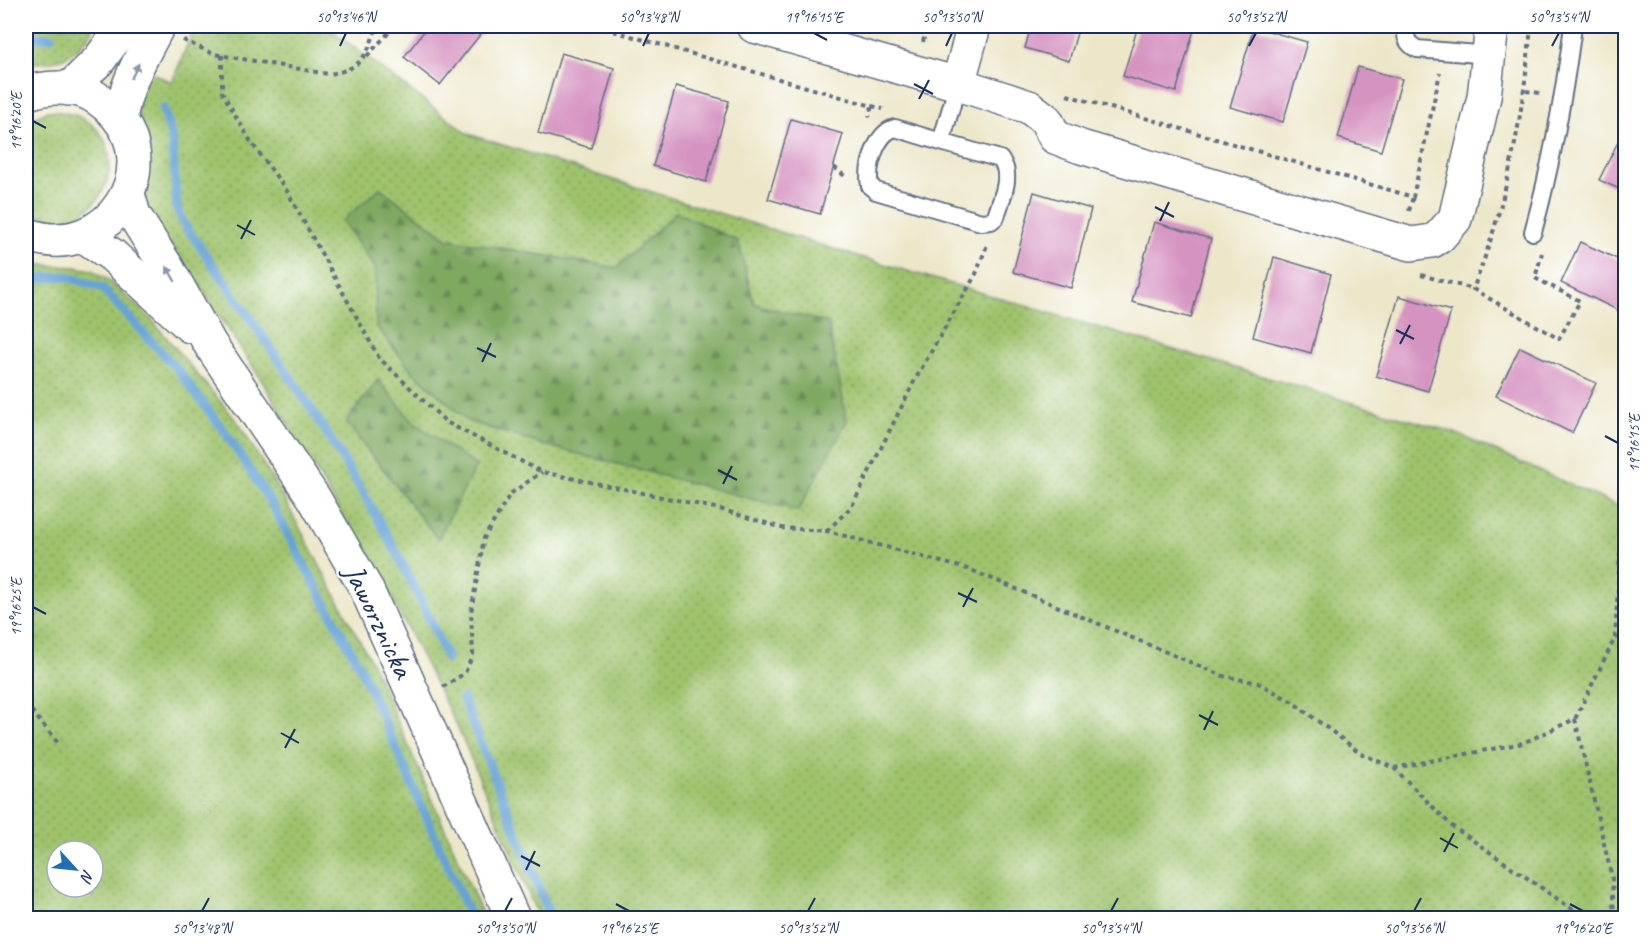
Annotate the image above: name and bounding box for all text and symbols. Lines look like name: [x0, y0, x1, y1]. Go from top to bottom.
text: 50°13'46"N: [316, 8, 379, 27]
text: 50°13'48"N: [619, 8, 682, 27]
text: 19°16'15"E: [785, 8, 845, 27]
text: 50°13'50"N: [922, 8, 985, 27]
text: 50°13'52"N: [1226, 8, 1289, 27]
text: 50°13'54"N: [1529, 8, 1592, 27]
one-way arrow: [130, 63, 139, 80]
text: 19°16'20"E: [7, 90, 26, 150]
one-way arrow: [166, 265, 176, 282]
text: 19°16'15"E: [1625, 412, 1644, 472]
street label: Jaworznicka: [334, 556, 424, 686]
text: 19°16'25"E: [7, 576, 26, 636]
north arrow: [45, 839, 105, 899]
text: N: [75, 866, 99, 887]
text: 50°13'48"N: [172, 919, 235, 938]
text: 50°13'50"N: [475, 919, 538, 938]
text: 19°16'25"E: [600, 919, 660, 938]
text: 50°13'52"N: [778, 919, 841, 938]
text: 50°13'54"N: [1081, 919, 1144, 938]
text: 50°13'56"N: [1384, 919, 1447, 938]
text: 19°16'20"E: [1554, 919, 1614, 938]

